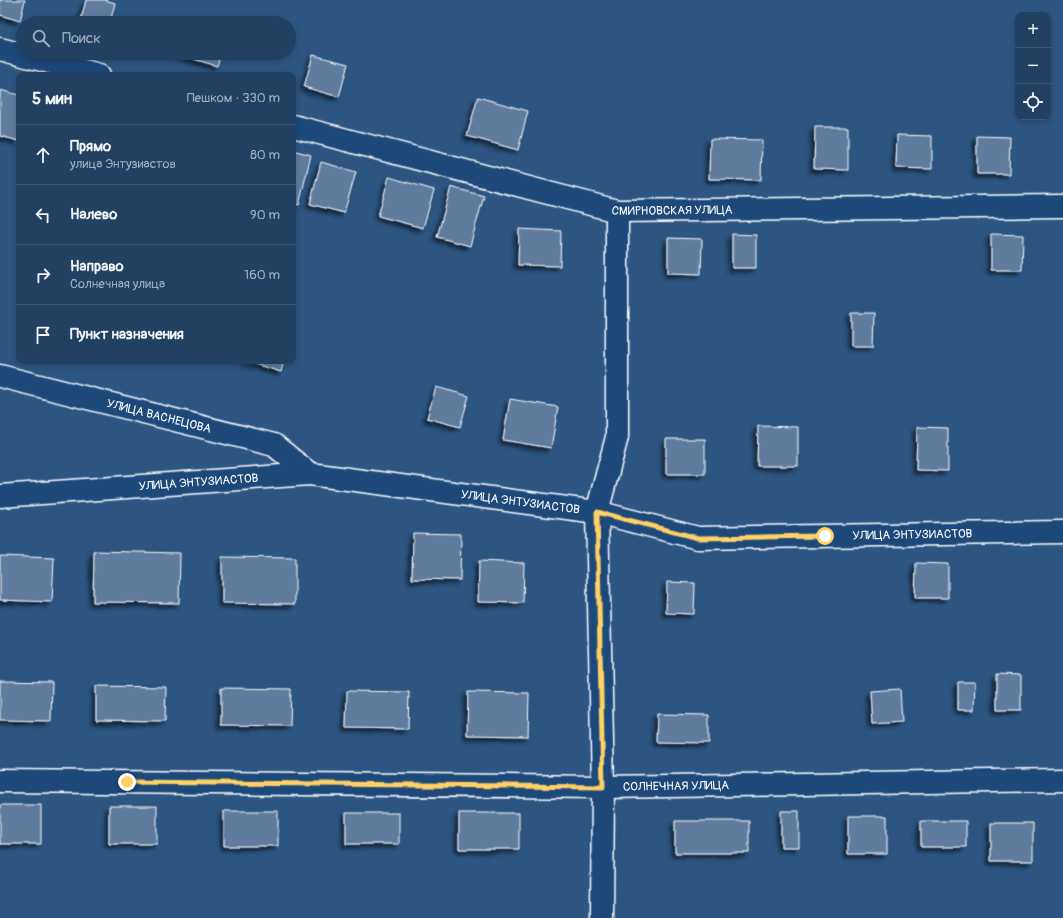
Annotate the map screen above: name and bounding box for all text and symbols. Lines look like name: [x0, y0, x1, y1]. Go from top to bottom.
map controls: [1015, 12, 1051, 120]
button: +: [1015, 12, 1051, 48]
search box: [16, 16, 296, 60]
icon: search: [30, 27, 52, 49]
text: Поиск: [62, 29, 101, 48]
button: −: [1015, 48, 1051, 84]
button: locate: [1015, 84, 1051, 120]
text: 5 мин: [32, 88, 72, 109]
text: Пешком · 330 m: [187, 90, 280, 106]
text: Прямо: [70, 137, 111, 156]
icon: ahead: [32, 144, 54, 166]
text: 80 m: [250, 147, 280, 163]
text: улица Энтузиастов: [70, 156, 176, 172]
street label: СМИРНОВСКАЯ УЛИЦА: [610, 203, 733, 219]
icon: left: [32, 204, 54, 226]
text: Налево: [70, 205, 117, 224]
text: 90 m: [250, 207, 280, 223]
text: Направо: [70, 257, 124, 276]
icon: right: [32, 264, 54, 286]
text: 160 m: [244, 267, 280, 283]
text: Солнечная улица: [70, 276, 165, 292]
icon: arrive: [32, 324, 54, 346]
text: Пункт назначения: [70, 325, 184, 344]
street label: УЛИЦА ВАСНЕЦОВА: [105, 396, 213, 437]
street label: УЛИЦА ЭНТУЗИАСТОВ: [138, 471, 259, 494]
street label: УЛИЦА ЭНТУЗИАСТОВ: [460, 487, 581, 518]
street label: УЛИЦА ЭНТУЗИАСТОВ: [852, 526, 973, 543]
route start: [816, 527, 834, 545]
route end: [118, 773, 136, 791]
street label: СОЛНЕЧНАЯ УЛИЦА: [623, 778, 729, 795]

